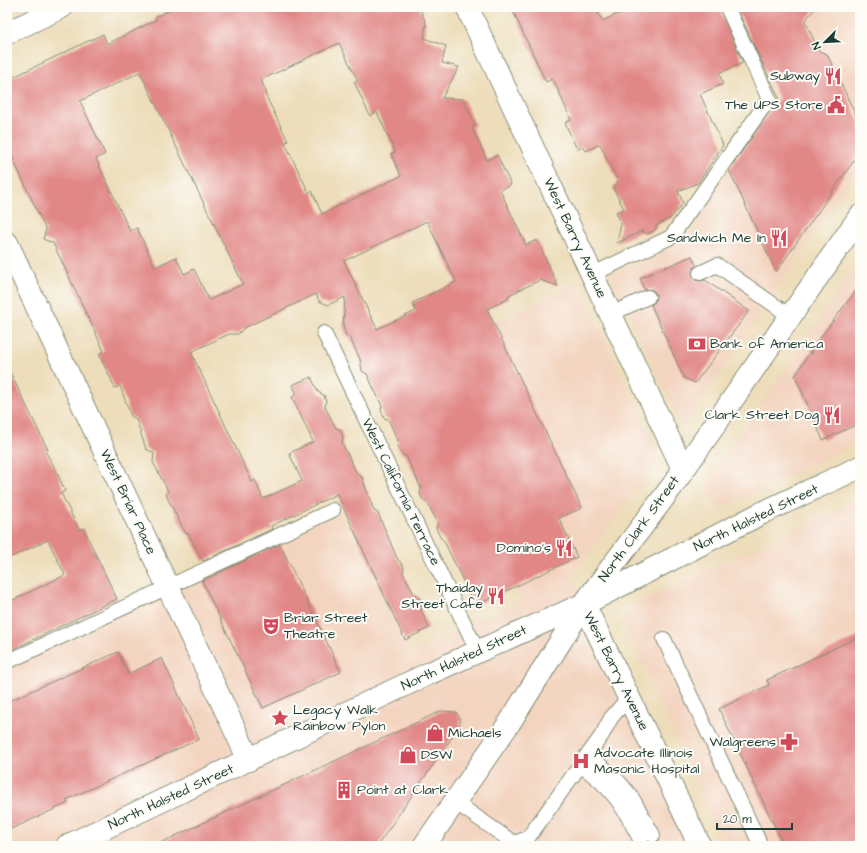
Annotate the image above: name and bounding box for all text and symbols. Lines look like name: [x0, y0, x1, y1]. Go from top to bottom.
north arrow: [805, 22, 845, 62]
text: N: [808, 40, 825, 52]
place label: Subway: [770, 66, 820, 86]
restaurant icon: Subway: [823, 66, 843, 86]
place label: The UPS Store: [725, 95, 823, 115]
public building icon: The UPS Store: [826, 95, 846, 115]
street label: West Barry Avenue: [538, 175, 612, 302]
place label: Sandwich Me In: [667, 228, 766, 248]
restaurant icon: Sandwich Me In: [769, 228, 789, 248]
bank icon: Bank of America: [687, 334, 707, 354]
place label: Bank of America: [710, 334, 823, 354]
place label: Clark Street Dog: [705, 405, 819, 425]
restaurant icon: Clark Street Dog: [822, 405, 842, 425]
street label: West California Terrace: [357, 415, 446, 569]
street label: West Briar Place: [95, 446, 161, 558]
street label: North Clark Street: [594, 472, 685, 586]
street label: North Halsted Street: [690, 479, 822, 557]
place label: Domino's: [497, 538, 551, 558]
restaurant icon: Domino's: [554, 538, 574, 558]
place label: Thaiday Street Cafe: [401, 578, 483, 614]
restaurant icon: Thaiday Street Cafe: [486, 586, 506, 606]
place label: Briar Street Theatre: [284, 608, 368, 644]
street label: West Barry Avenue: [578, 608, 654, 734]
theatre icon: Briar Street Theatre: [261, 616, 281, 636]
street label: North Halsted Street: [398, 620, 530, 696]
place label: Legacy Walk Rainbow Pylon: [293, 700, 386, 736]
place icon: Legacy Walk Rainbow Pylon: [270, 708, 290, 728]
shop icon: Michaels: [425, 723, 445, 743]
place label: Michaels: [448, 723, 501, 743]
place label: Walgreens: [709, 732, 776, 752]
pharmacy icon: Walgreens: [779, 732, 799, 752]
place label: Advocate Illinois Masonic Hospital: [594, 743, 699, 779]
shop icon: DSW: [398, 745, 418, 765]
place label: DSW: [421, 745, 452, 765]
hospital icon: Advocate Illinois Masonic Hospital: [571, 751, 591, 771]
street label: North Halsted Street: [105, 759, 237, 835]
building icon: Point at Clark: [334, 780, 354, 800]
place label: Point at Clark: [357, 780, 449, 800]
scale bar: [717, 805, 792, 831]
text: 20 m: [723, 811, 752, 828]

